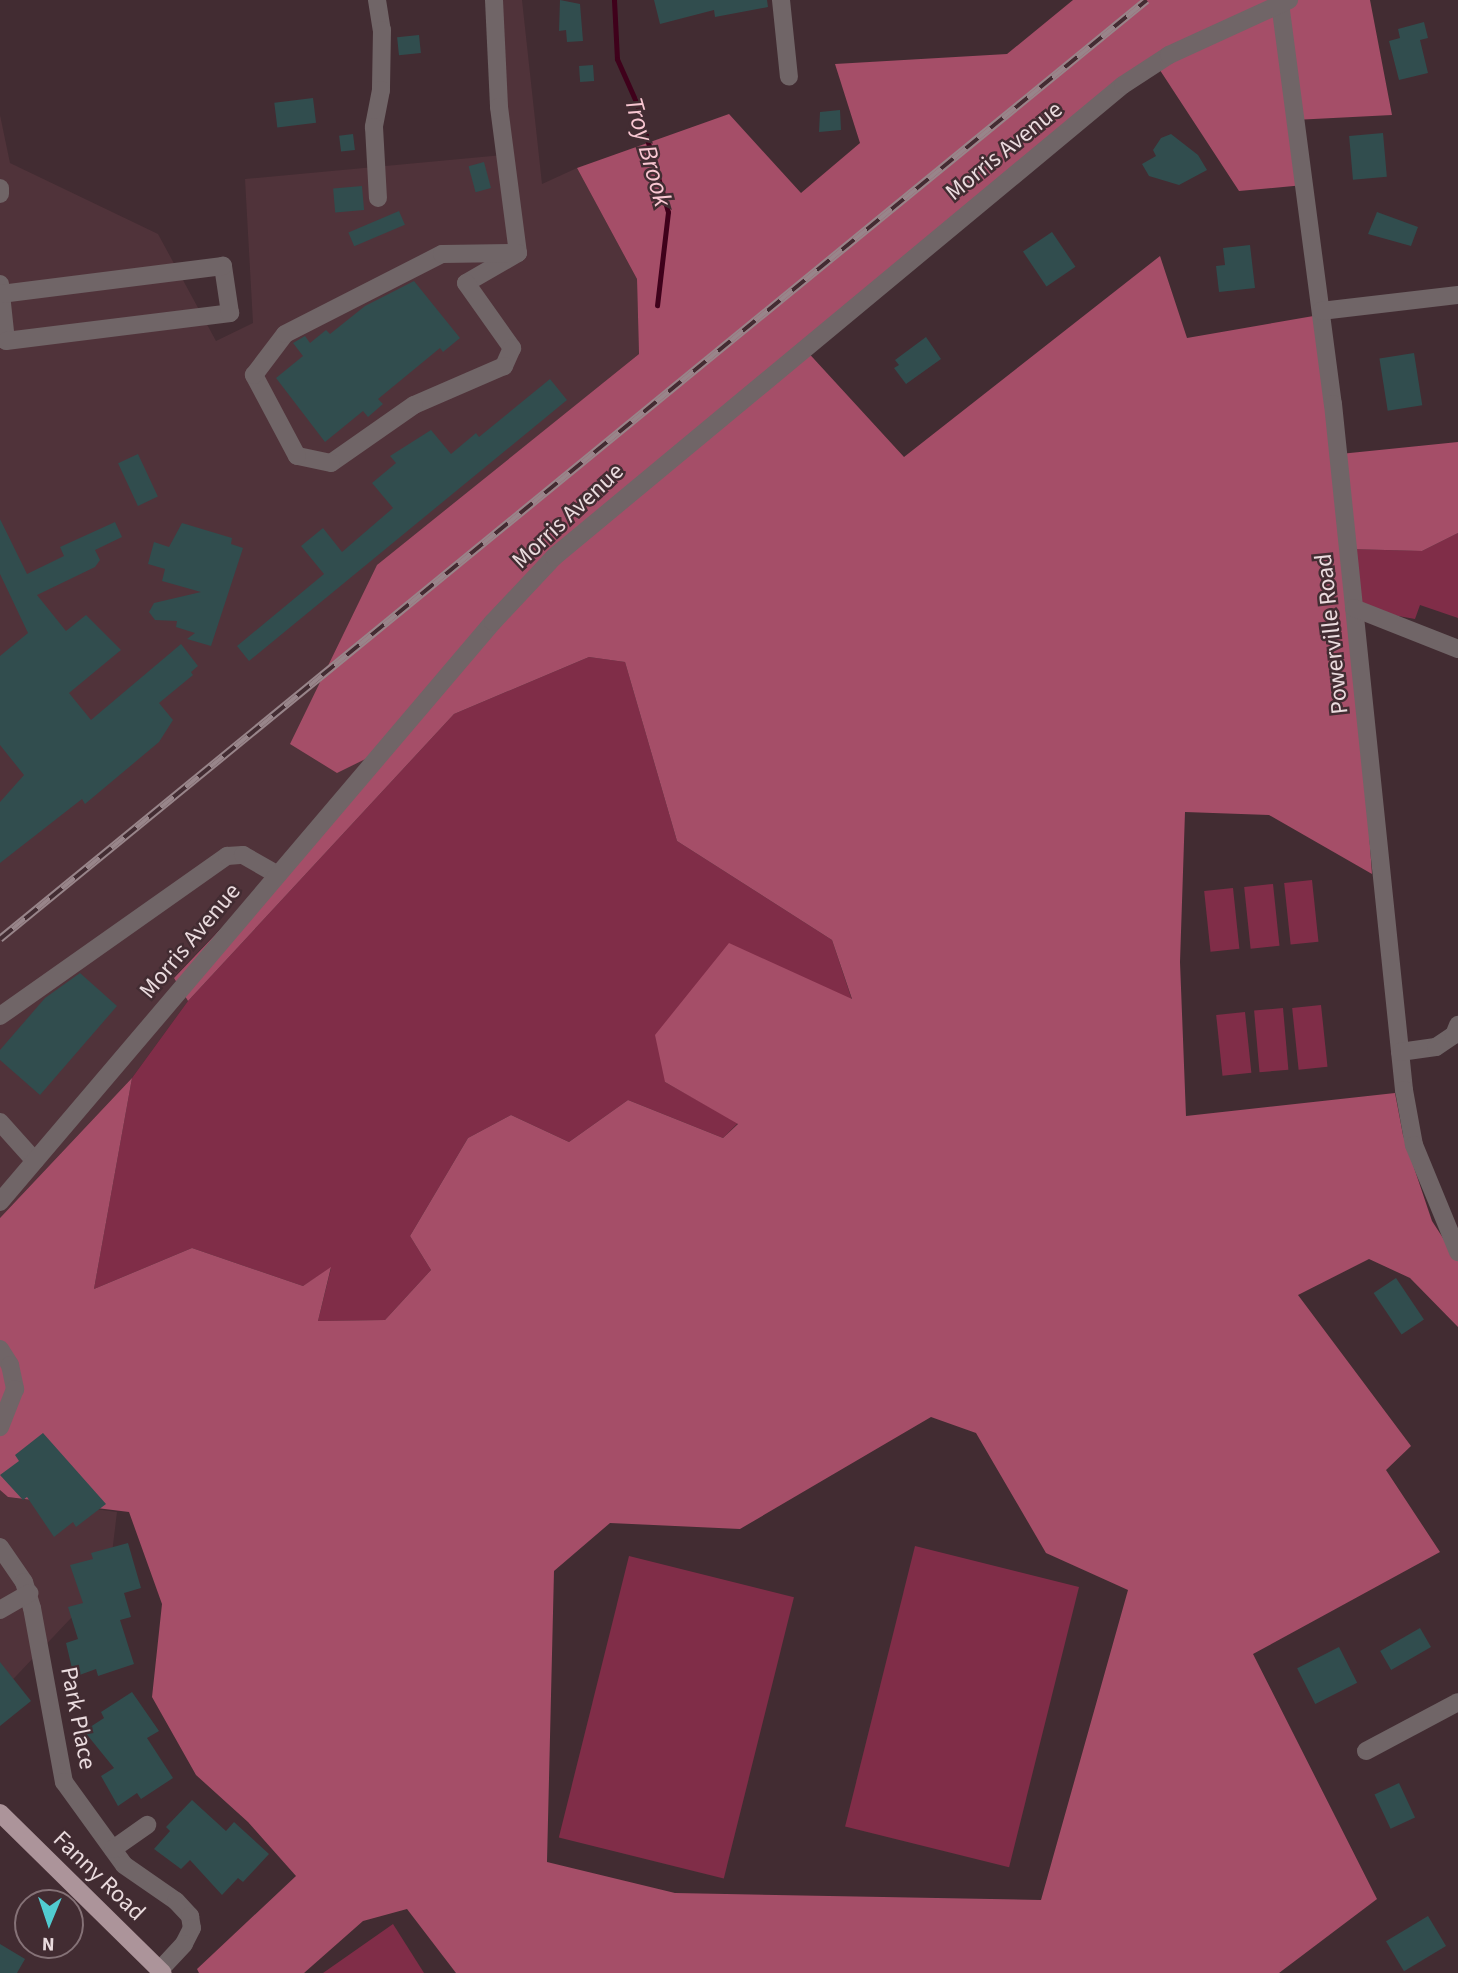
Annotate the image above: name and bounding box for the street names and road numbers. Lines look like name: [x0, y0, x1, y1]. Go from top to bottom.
street label: Morris Avenue: [940, 95, 1068, 207]
street label: Morris Avenue: [506, 457, 630, 575]
street label: Powerville Road: [1309, 552, 1355, 716]
street label: Morris Avenue: [133, 877, 247, 1005]
street label: Park Place: [54, 1664, 102, 1772]
street label: Fanny Road: [47, 1825, 151, 1927]

